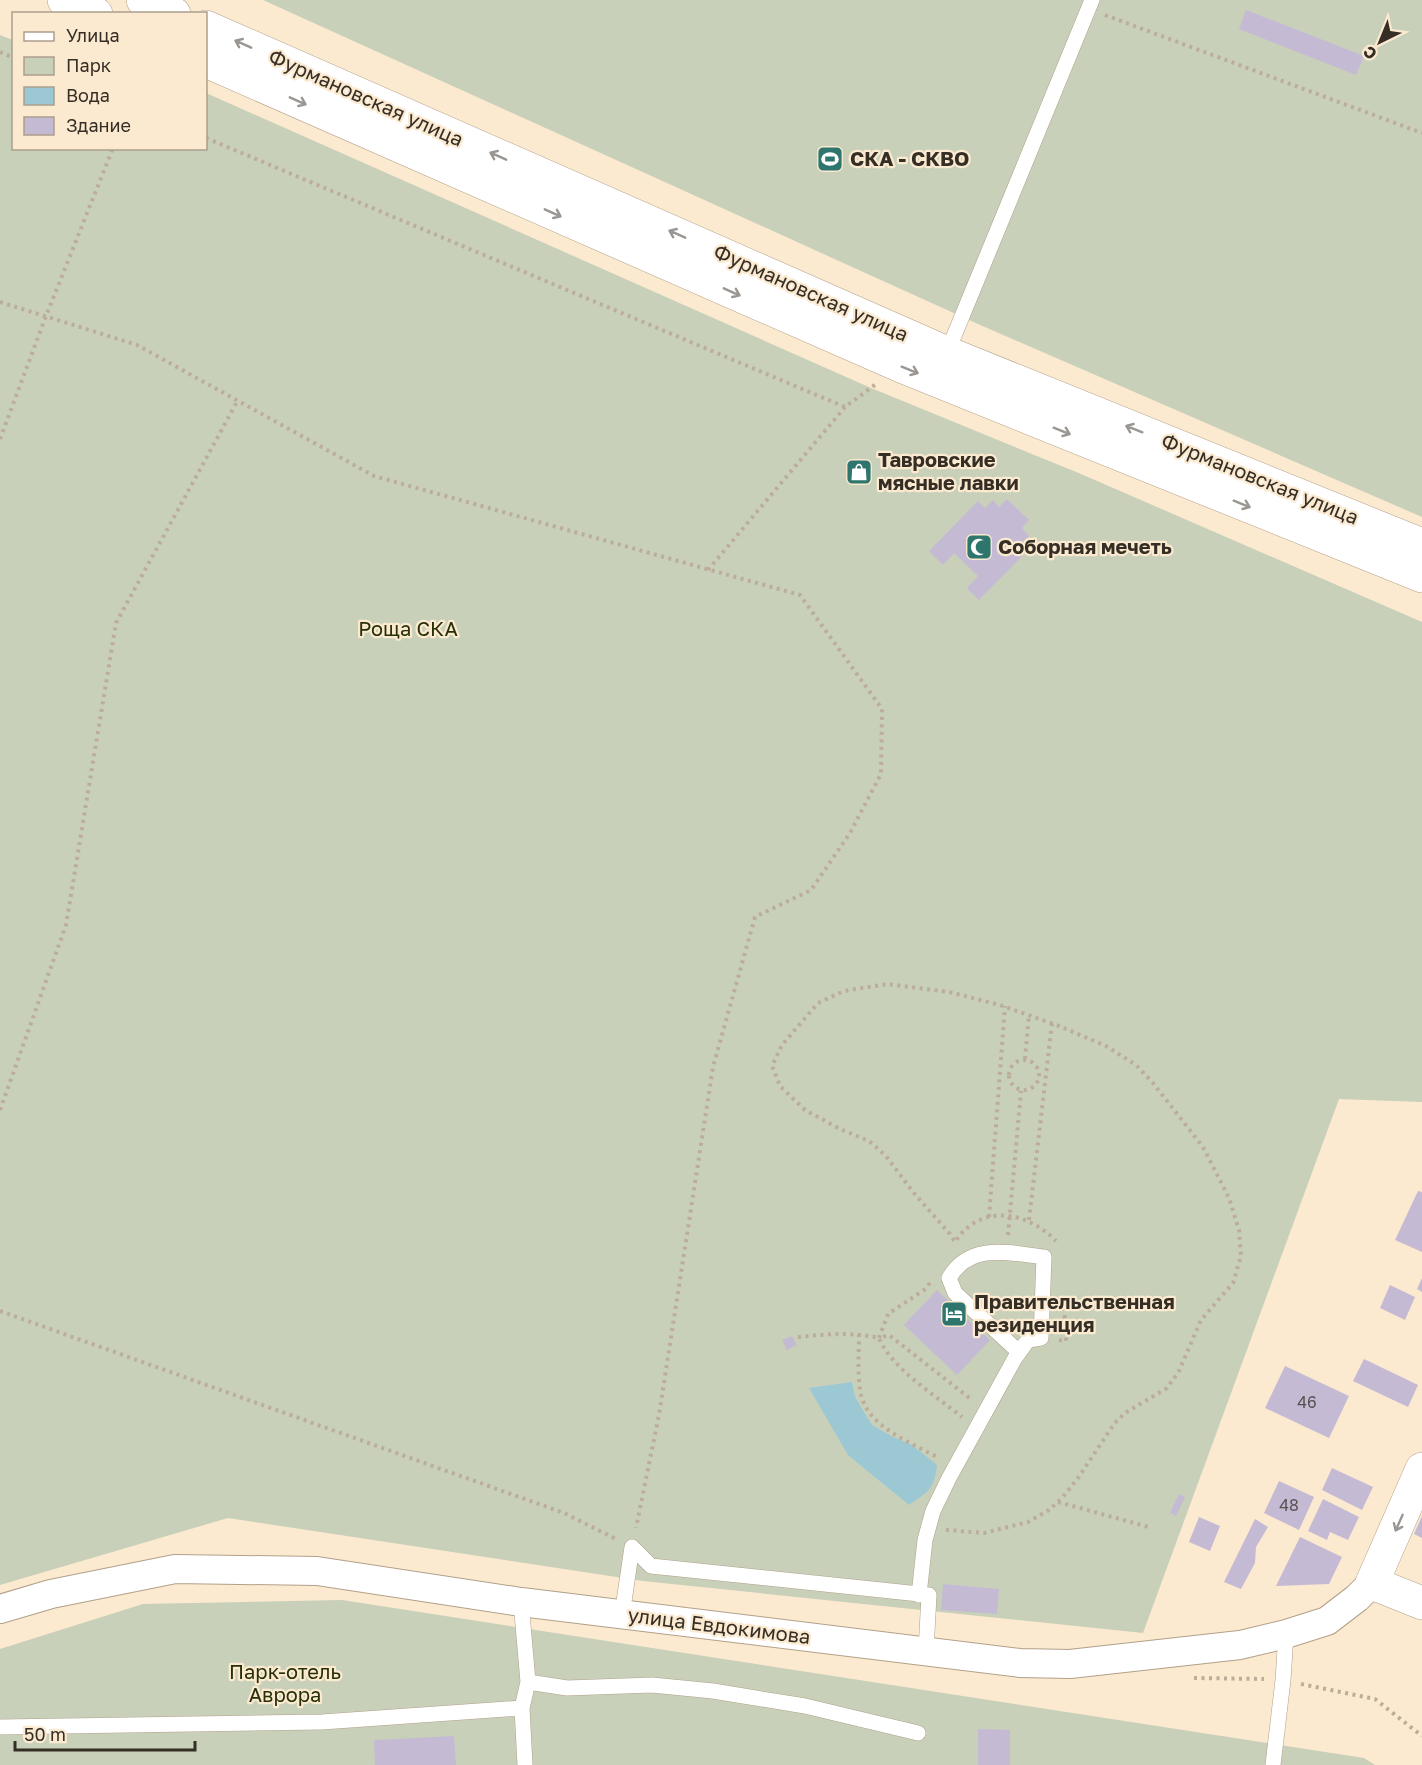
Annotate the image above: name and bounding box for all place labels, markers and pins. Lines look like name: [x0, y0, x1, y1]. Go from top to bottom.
sports icon: СКА - СКВО: [815, 144, 845, 174]
place label: СКА - СКВО: [850, 146, 969, 170]
place label: Тавровские мясные лавки: [878, 447, 1019, 494]
shop icon: Тавровские мясные лавки: [844, 457, 874, 487]
mosque icon: Соборная мечеть: [964, 532, 994, 562]
place label: Соборная мечеть: [998, 534, 1172, 558]
place label: Правительственная резиденция: [974, 1289, 1175, 1336]
hotel icon: Правительственная резиденция: [939, 1299, 969, 1329]

